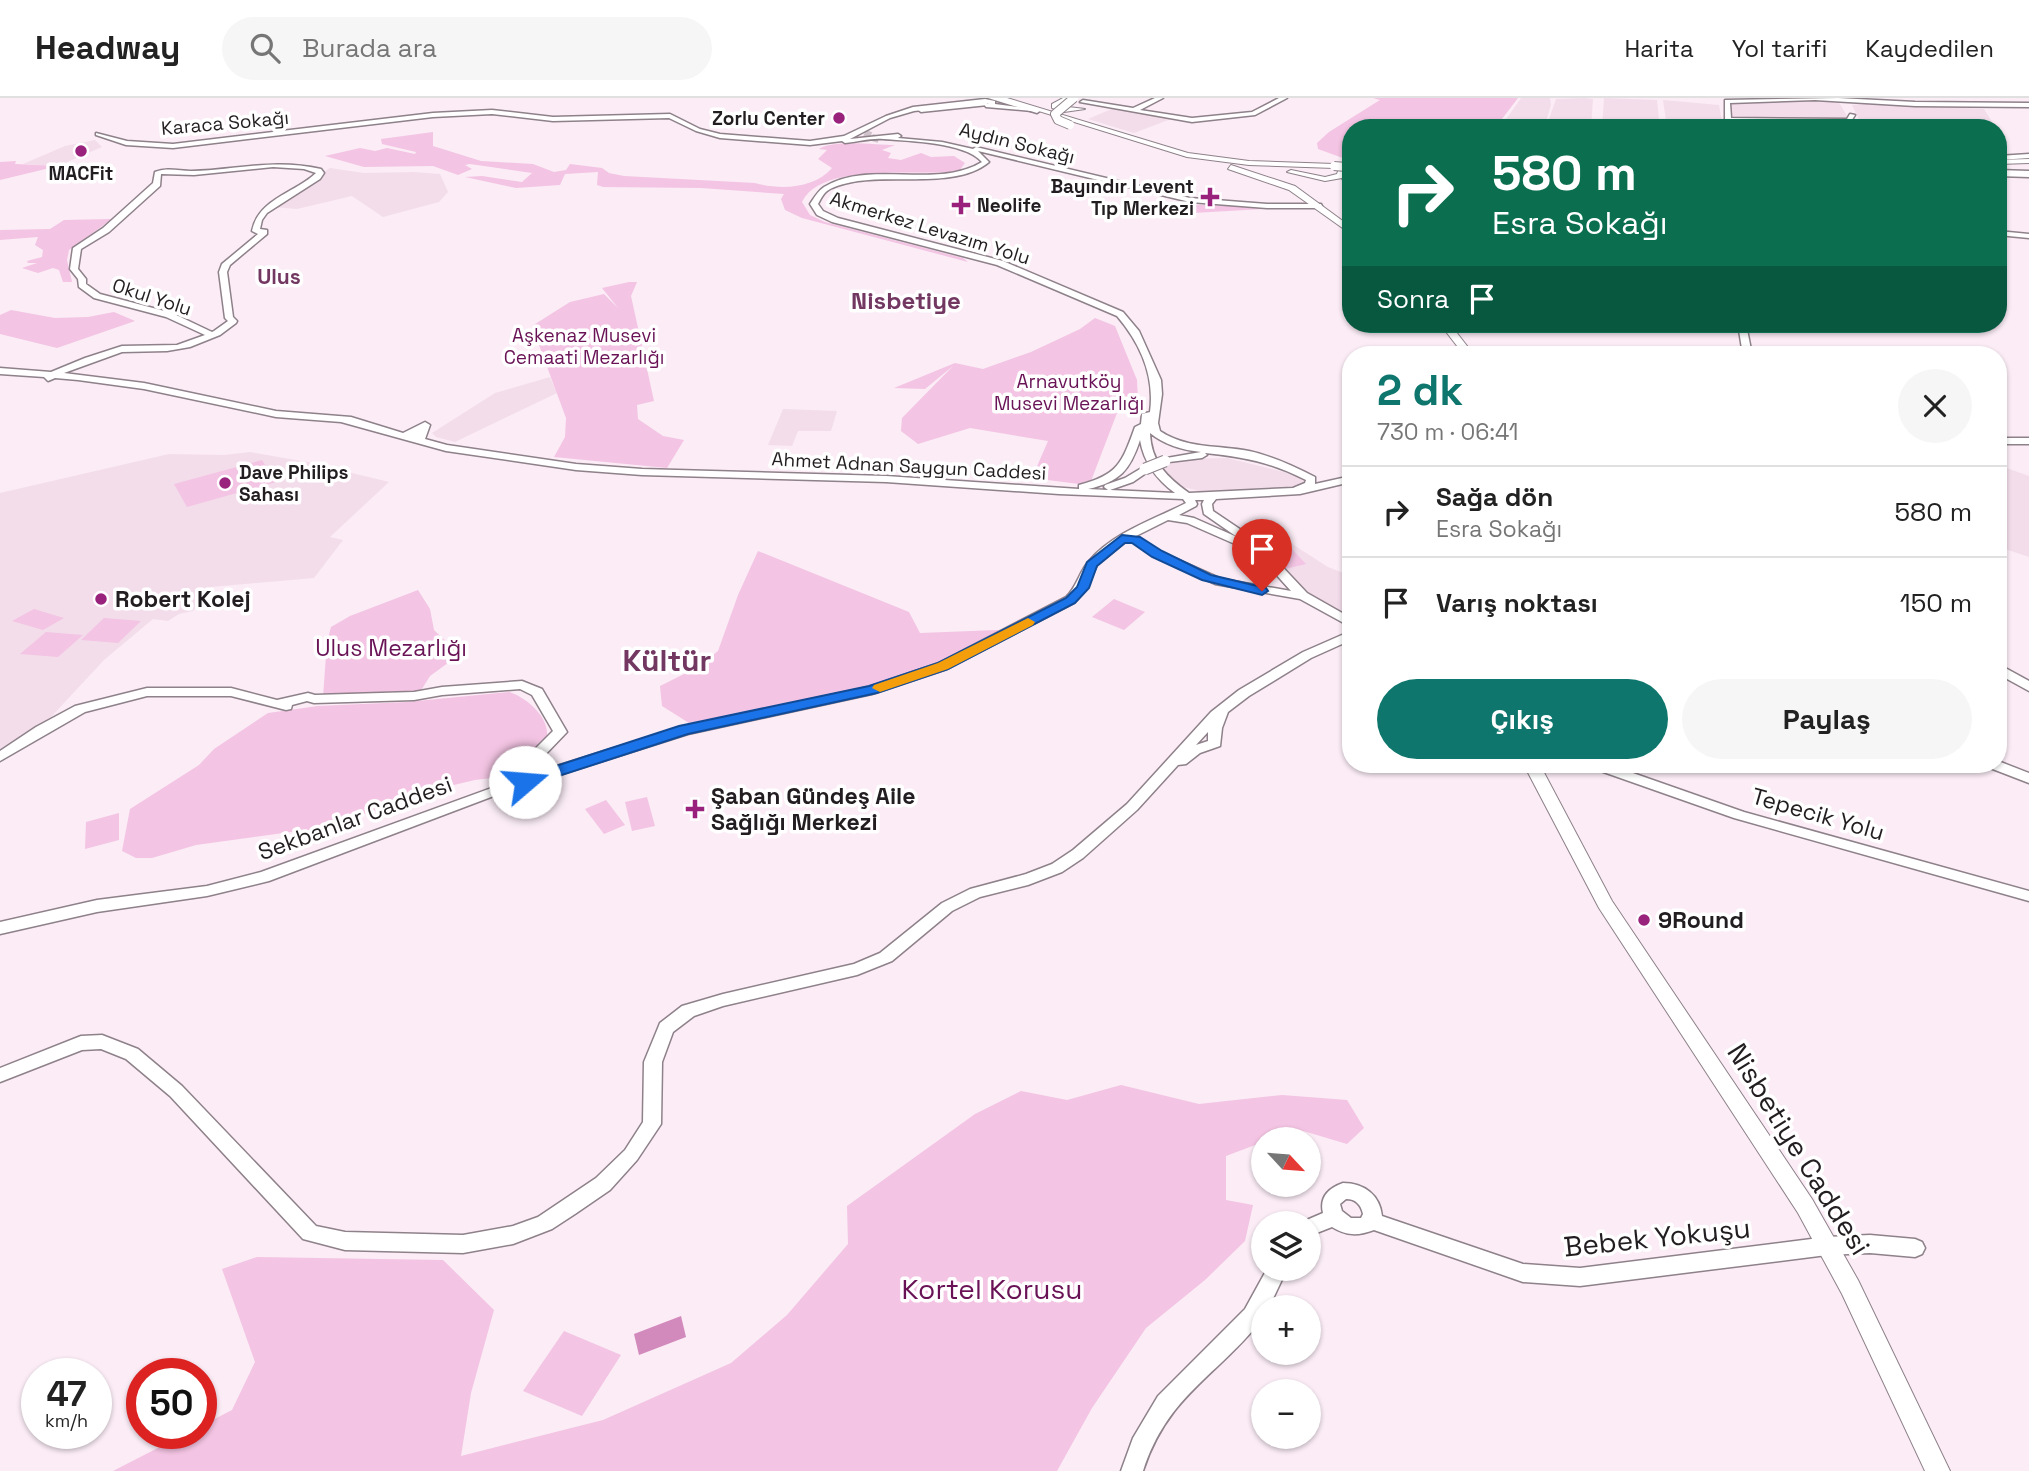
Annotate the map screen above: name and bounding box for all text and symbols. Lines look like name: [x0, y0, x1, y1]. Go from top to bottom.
search box: [222, 17, 712, 80]
text: Headway: [35, 27, 180, 69]
icon: search: [246, 29, 284, 67]
text: Burada ara: [302, 31, 437, 65]
text: Harita: [1624, 33, 1694, 64]
text: Yol tarifi: [1732, 33, 1827, 64]
text: Kaydedilen: [1865, 33, 1994, 64]
street label: Karaca Sokağı: [160, 105, 290, 141]
place label: Zorlu Center: [712, 106, 825, 131]
marker: Zorlu Center: [831, 110, 847, 126]
street label: Aydın Sokağı: [957, 117, 1077, 169]
text: 580 m: [1492, 142, 1637, 204]
marker: MACFit: [73, 143, 89, 159]
icon: right: [1377, 147, 1468, 238]
place label: MACFit: [49, 161, 113, 186]
place label: Bayındır Levent Tıp Merkezi: [1050, 174, 1194, 221]
street label: Akmerkez Levazım Yolu: [827, 186, 1033, 270]
marker: Bayındır Levent Tıp Merkezi: [1200, 187, 1220, 207]
place label: Neolife: [977, 193, 1041, 218]
marker: Neolife: [951, 195, 971, 215]
text: Esra Sokağı: [1492, 203, 1668, 243]
district label: Ulus: [257, 263, 301, 290]
street label: Okul Yolu: [109, 272, 195, 322]
icon: arrive: [1463, 280, 1501, 318]
text: Sonra: [1377, 282, 1449, 316]
district label: Nisbetiye: [851, 285, 961, 316]
park label: Aşkenaz Musevi Cemaati Mezarlığı: [504, 323, 664, 370]
text: 2 dk: [1377, 364, 1463, 417]
park label: Arnavutköy Musevi Mezarlığı: [994, 369, 1144, 416]
button: close: [1898, 369, 1972, 443]
text: 730 m · 06:41: [1377, 417, 1518, 447]
street label: Ahmet Adnan Saygun Caddesi: [771, 446, 1047, 486]
place label: Dave Philips Sahası: [239, 460, 349, 507]
marker: Dave Philips Sahası: [217, 475, 233, 491]
text: Sağa dön: [1436, 480, 1553, 514]
icon: right: [1377, 493, 1415, 531]
text: 580 m: [1895, 495, 1972, 529]
text: Esra Sokağı: [1436, 514, 1562, 544]
pin: [1232, 519, 1292, 591]
icon: arrive: [1243, 530, 1281, 568]
place label: Robert Kolej: [115, 584, 251, 614]
icon: arrive: [1377, 584, 1415, 622]
text: Varış noktası: [1436, 586, 1598, 620]
text: 150 m: [1900, 586, 1972, 620]
marker: Robert Kolej: [93, 591, 109, 607]
park label: Ulus Mezarlığı: [315, 633, 467, 663]
district label: Kültür: [623, 641, 712, 680]
button: Çıkış: [1377, 679, 1668, 759]
button: Paylaş: [1682, 679, 1972, 759]
position arrow: [488, 745, 562, 819]
street label: Sekbanlar Caddesi: [254, 769, 456, 867]
place label: Şaban Gündeş Aile Sağlığı Merkezi: [711, 781, 915, 837]
street label: Tepecik Yolu: [1748, 781, 1888, 847]
marker: Şaban Gündeş Aile Sağlığı Merkezi: [685, 799, 705, 819]
place label: 9Round: [1658, 905, 1744, 935]
marker: 9Round: [1636, 912, 1652, 928]
street label: Nisbetiye Caddesi: [1719, 1036, 1879, 1262]
north arrow: [1251, 1127, 1321, 1197]
map controls: [1251, 1127, 1321, 1449]
street label: Bebek Yokuşu: [1562, 1209, 1752, 1265]
button: layers: [1251, 1211, 1321, 1281]
park label: Kortel Korusu: [902, 1271, 1082, 1307]
button: +: [1251, 1295, 1321, 1365]
speed limit sign: 50: [126, 1358, 217, 1449]
text: 47: [46, 1372, 87, 1416]
button: −: [1251, 1379, 1321, 1449]
text: km/h: [45, 1409, 88, 1432]

